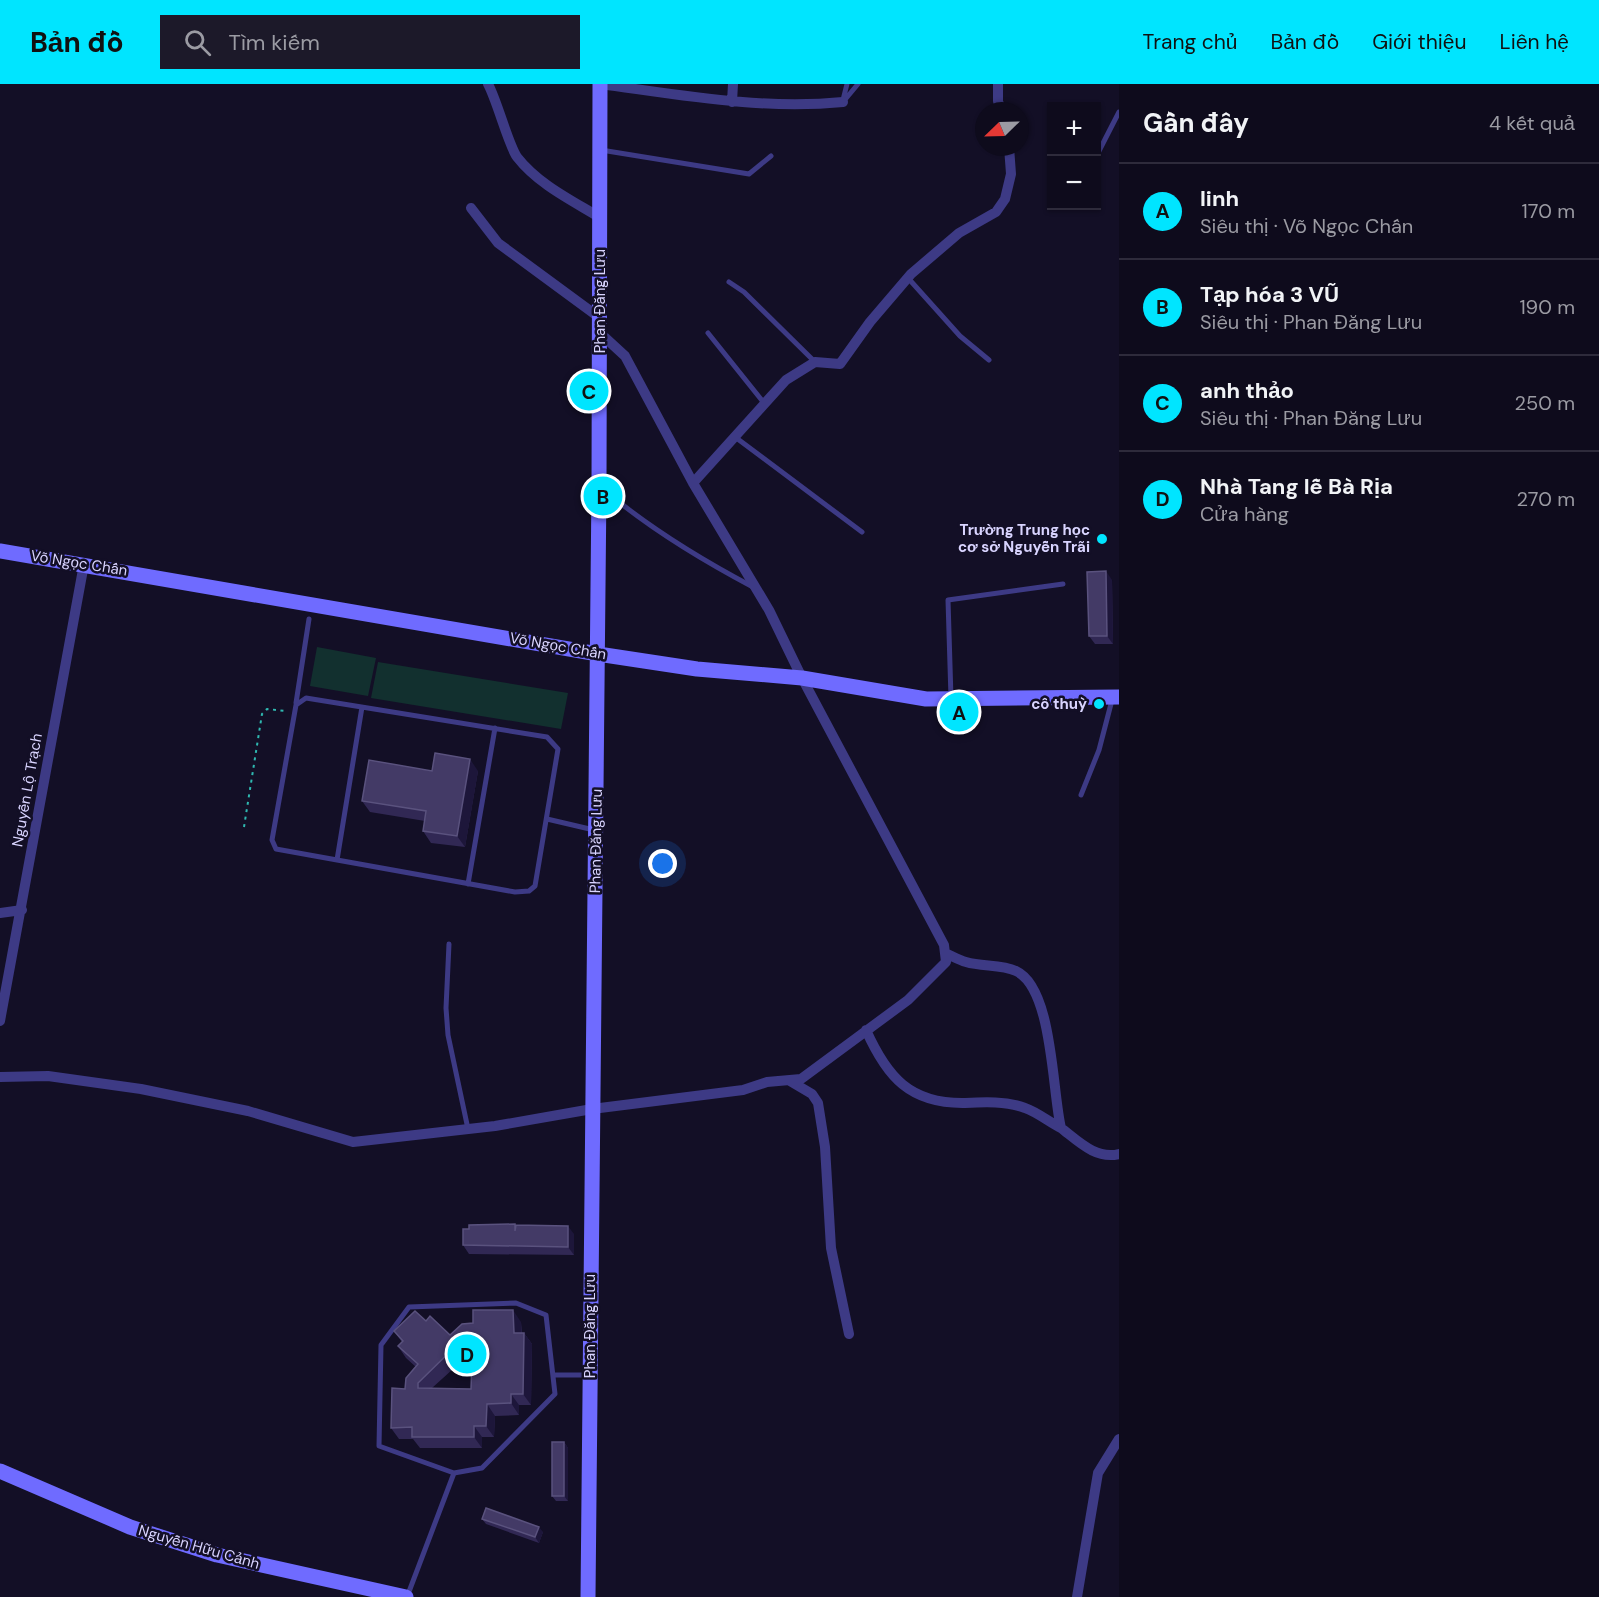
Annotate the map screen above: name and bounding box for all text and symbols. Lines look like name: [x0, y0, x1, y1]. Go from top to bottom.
search box: [160, 15, 580, 69]
text: Bản đồ: [30, 24, 124, 61]
icon: search: [181, 26, 214, 59]
text: Tìm kiếm: [229, 28, 320, 57]
text: Trang chủ: [1143, 28, 1238, 56]
text: Bản đồ: [1271, 28, 1339, 56]
text: Giới thiệu: [1372, 28, 1467, 56]
text: Liên hệ: [1500, 28, 1569, 56]
north arrow: [975, 102, 1029, 156]
map controls: [1047, 102, 1101, 210]
button: +: [1047, 102, 1101, 156]
text: Gần đây: [1143, 106, 1249, 140]
text: 4 kết quả: [1489, 110, 1575, 136]
button: −: [1047, 156, 1101, 210]
text: linh: [1200, 184, 1239, 213]
text: A: [1155, 198, 1170, 224]
text: 170 m: [1522, 198, 1575, 224]
text: Siêu thị · Võ Ngọc Chấn: [1200, 213, 1413, 239]
street label: Phan Đăng Lưu: [590, 249, 610, 353]
text: Tạp hóa 3 VŨ: [1200, 280, 1339, 309]
text: B: [1156, 294, 1169, 320]
text: 190 m: [1519, 294, 1575, 320]
text: Siêu thị · Phan Đăng Lưu: [1200, 309, 1422, 335]
pin: C: [570, 368, 608, 414]
text: anh thảo: [1200, 376, 1294, 405]
text: C: [1155, 390, 1170, 416]
text: 250 m: [1514, 390, 1575, 416]
text: Siêu thị · Phan Đăng Lưu: [1200, 405, 1422, 431]
text: Nhà Tang lễ Bà Rịa: [1200, 472, 1393, 501]
pin: B: [584, 474, 622, 518]
text: D: [1155, 486, 1170, 512]
text: 270 m: [1517, 486, 1575, 512]
text: Cửa hàng: [1200, 501, 1289, 527]
place label: Trường Trung học cơ sở Nguyễn Trãi: [958, 520, 1090, 557]
marker: Trường Trung học cơ sở Nguyễn Trãi: [1095, 532, 1109, 546]
street label: Võ Ngọc Chấn: [29, 545, 129, 581]
street label: Võ Ngọc Chấn: [508, 628, 608, 664]
pin: A: [940, 690, 978, 734]
place label: cô thuỳ: [1031, 694, 1087, 714]
marker: cô thuỳ: [1092, 697, 1106, 711]
street label: Nguyễn Lộ Trạch: [7, 732, 47, 848]
street label: Phan Đăng Lưu: [585, 789, 607, 893]
your location: [648, 849, 677, 878]
street label: Phan Đăng Lưu: [580, 1274, 600, 1378]
pin: D: [448, 1332, 486, 1376]
street label: Nguyễn Hữu Cảnh: [136, 1520, 262, 1574]

